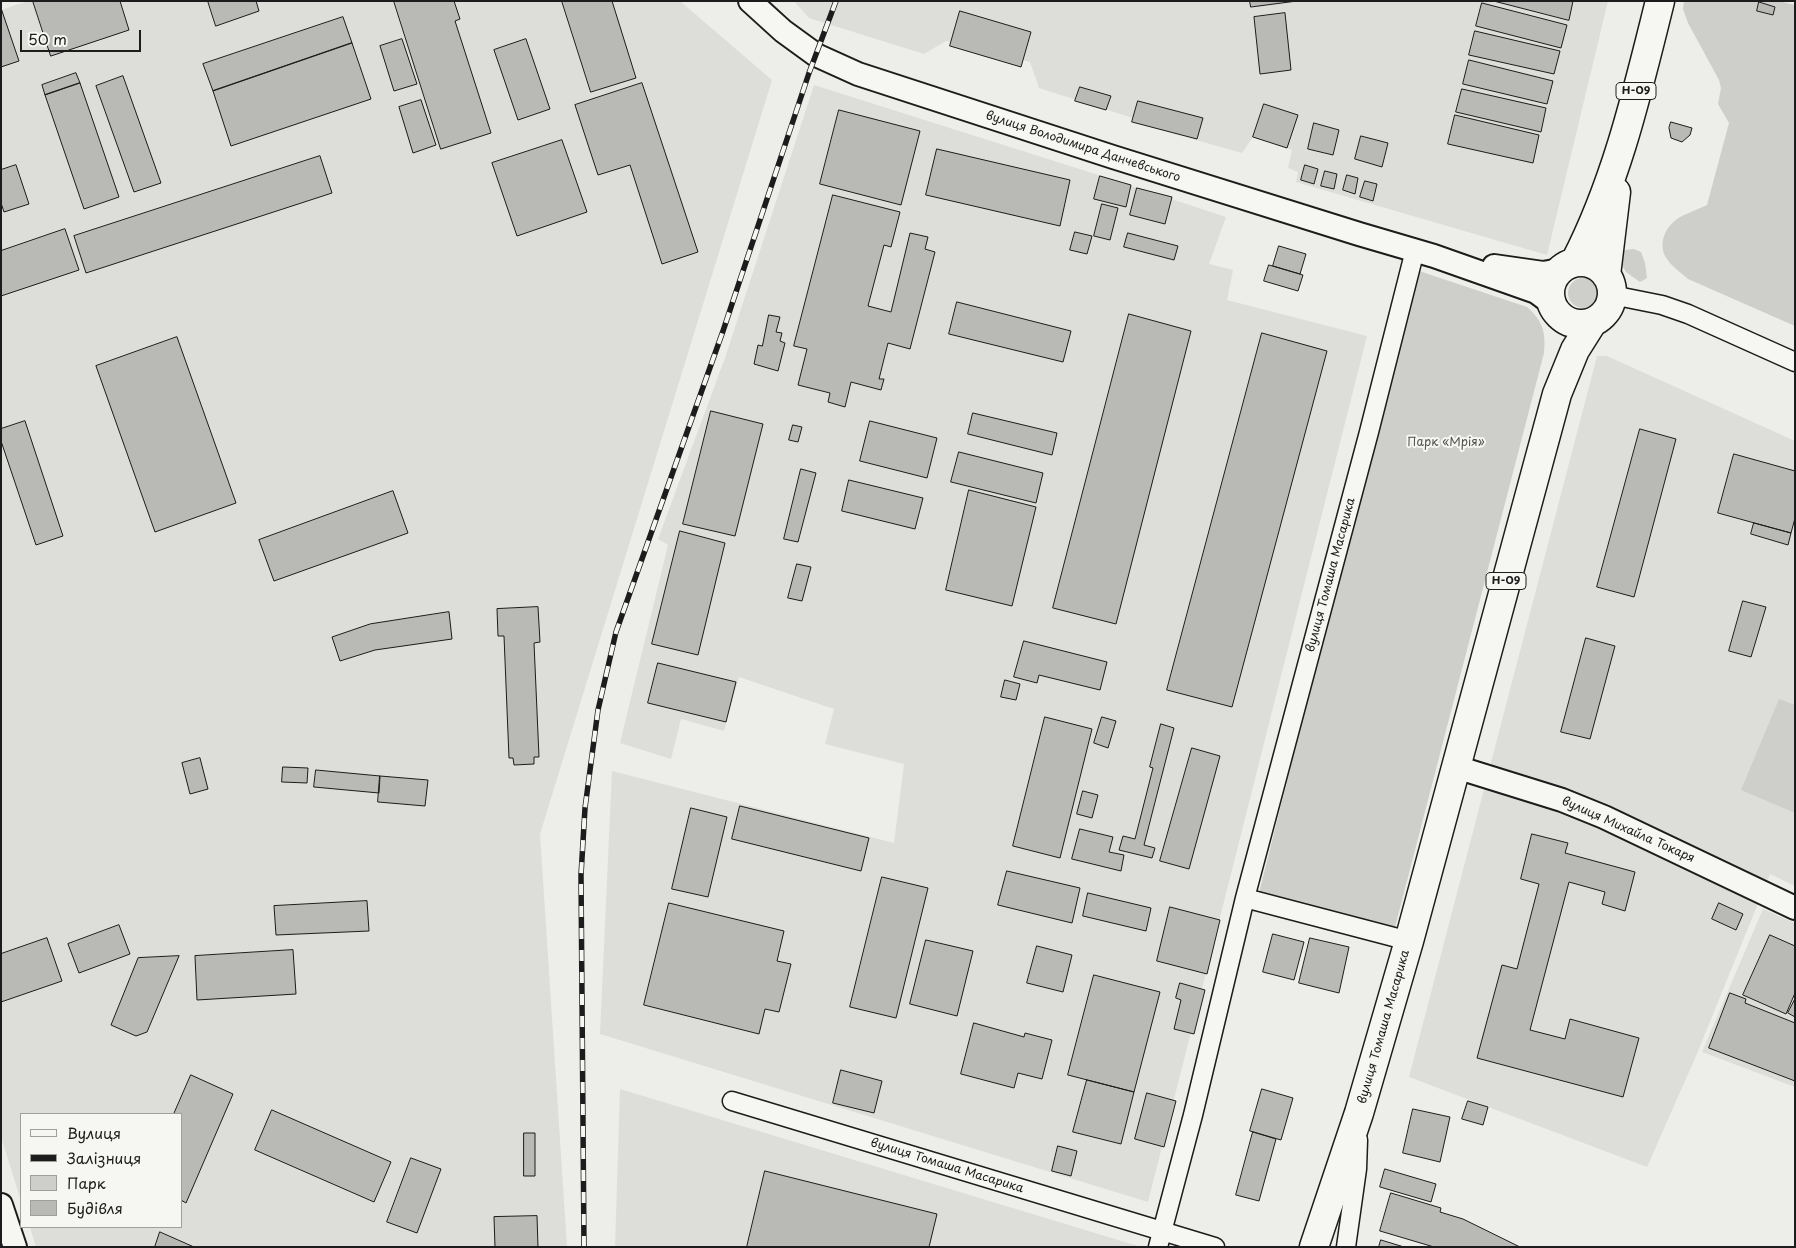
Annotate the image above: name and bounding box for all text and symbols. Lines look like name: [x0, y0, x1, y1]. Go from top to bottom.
scale bar: [22, 20, 144, 52]
text: 50 m: [28, 27, 67, 50]
road number: Н-09: [1616, 82, 1656, 100]
street label: вулиця Володимира Данчевського: [984, 109, 1182, 185]
park label: Парк «Мрія»: [1407, 436, 1485, 450]
street label: вулиця Томаша Масарика: [1303, 496, 1359, 654]
road number: Н-09: [1486, 572, 1526, 590]
street label: вулиця Михайла Токаря: [1559, 794, 1697, 866]
street label: вулиця Томаша Масарика: [1355, 948, 1413, 1106]
legend: [20, 1113, 182, 1228]
text: Вулиця: [67, 1121, 121, 1144]
street label: вулиця Томаша Масарика: [869, 1136, 1025, 1196]
text: Залізниця: [67, 1146, 141, 1169]
text: Парк: [67, 1171, 106, 1194]
text: Будівля: [67, 1196, 123, 1219]

